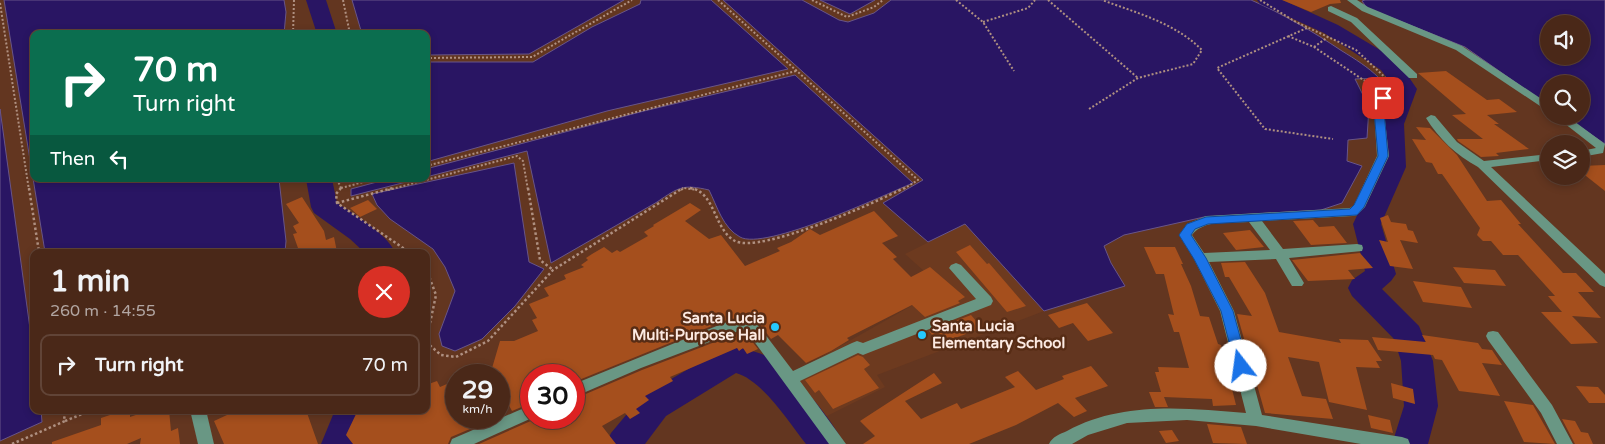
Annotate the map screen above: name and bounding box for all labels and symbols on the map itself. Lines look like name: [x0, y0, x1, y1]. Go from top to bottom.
pin: [1362, 77, 1404, 119]
place label: Santa Lucia Multi-Purpose Hall: [632, 309, 765, 345]
place label: Santa Lucia Elementary School: [932, 317, 1065, 353]
marker: Santa Lucia Multi-Purpose Hall: [769, 321, 781, 333]
marker: Santa Lucia Elementary School: [916, 329, 928, 341]
position arrow: [1214, 339, 1266, 391]
speed limit sign: 30: [520, 364, 585, 429]

